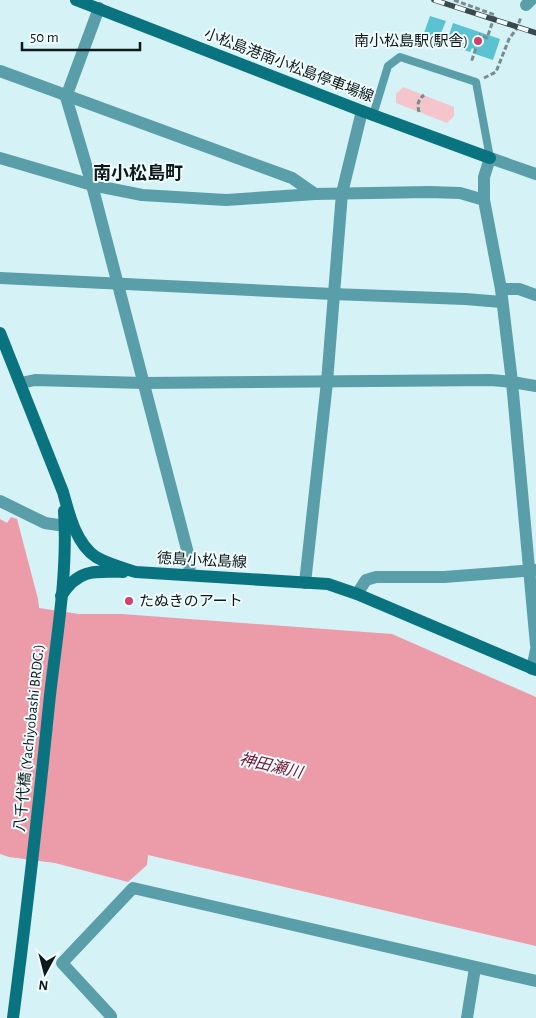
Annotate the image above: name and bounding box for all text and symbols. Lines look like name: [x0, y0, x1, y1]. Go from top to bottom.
scale bar: [22, 20, 140, 52]
street label: 小松島港南小松島停車場線: [202, 25, 376, 105]
text: 50 m: [30, 30, 59, 45]
place label: 南小松島駅(駅舎): [354, 33, 468, 49]
marker: 南小松島駅(駅舎): [472, 35, 484, 47]
district label: 南小松島町: [93, 163, 183, 183]
street label: 徳島小松島線: [157, 550, 247, 570]
place label: たぬきのアート: [139, 593, 243, 609]
marker: たぬきのアート: [123, 595, 135, 607]
street label: 八千代橋 (Yachiyobashi BRDG.): [10, 643, 47, 833]
water label: 神田瀬川: [238, 750, 306, 781]
north arrow: [20, 948, 70, 998]
text: N: [38, 977, 49, 992]

